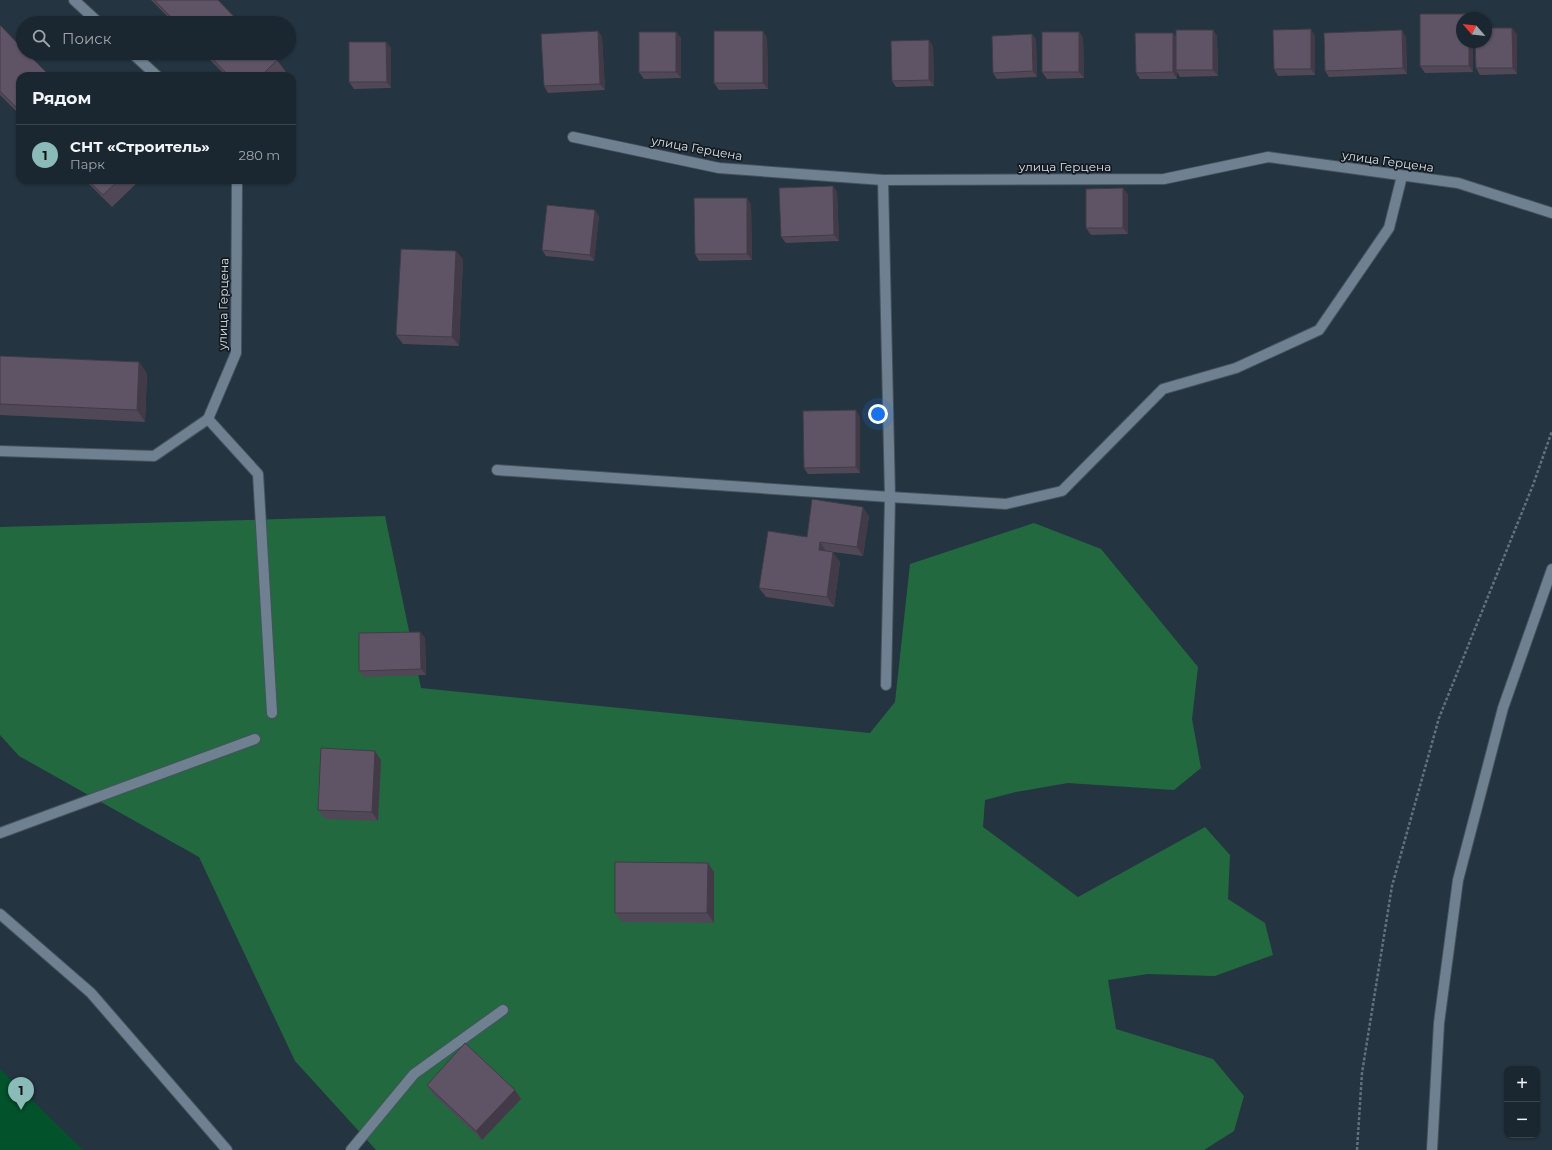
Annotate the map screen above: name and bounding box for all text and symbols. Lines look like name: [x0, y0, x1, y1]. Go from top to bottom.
north arrow: [1456, 12, 1492, 48]
search box: [16, 16, 296, 60]
icon: search: [30, 27, 52, 49]
text: Поиск: [62, 29, 111, 48]
text: Рядом: [32, 88, 91, 108]
street label: улица Герцена: [649, 132, 744, 163]
text: СНТ «Строитель»: [70, 137, 210, 156]
text: 1: [42, 147, 48, 163]
text: 280 m: [239, 147, 280, 163]
street label: улица Герцена: [1340, 147, 1435, 175]
text: Парк: [70, 156, 105, 172]
street label: улица Герцена: [1018, 159, 1111, 174]
street label: улица Герцена: [215, 258, 231, 351]
your location: [868, 404, 888, 424]
map controls: [1504, 1066, 1540, 1138]
button: +: [1504, 1066, 1540, 1102]
pin: 1: [8, 1077, 34, 1110]
button: −: [1504, 1102, 1540, 1138]

